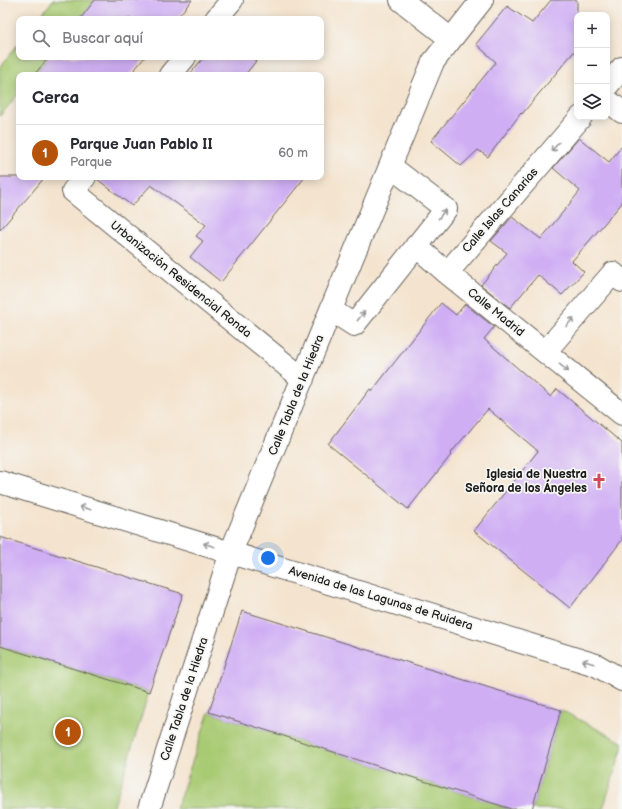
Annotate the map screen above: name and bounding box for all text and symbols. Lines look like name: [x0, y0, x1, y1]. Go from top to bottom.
map controls: [574, 12, 610, 120]
button: +: [574, 12, 610, 48]
search box: [16, 16, 324, 60]
icon: search: [30, 27, 52, 49]
text: Buscar aquí: [62, 29, 143, 48]
button: −: [574, 48, 610, 84]
button: layers: [574, 84, 610, 120]
text: Cerca: [32, 88, 79, 108]
text: Parque Juan Pablo II: [70, 135, 213, 154]
one-way arrow: [551, 141, 560, 152]
text: 1: [42, 145, 48, 161]
text: 60 m: [278, 145, 308, 161]
text: Parque: [70, 154, 112, 170]
street label: Calle Islas Canarias: [459, 165, 541, 256]
one-way arrow: [438, 208, 446, 219]
street label: Urbanización Residencial Ronda: [107, 218, 255, 341]
street label: Calle Madrid: [464, 285, 527, 340]
one-way arrow: [357, 310, 365, 321]
one-way arrow: [565, 318, 574, 328]
street label: Calle Tabla de la Hiedra: [265, 332, 328, 458]
one-way arrow: [559, 363, 570, 372]
place label: Iglesia de Nuestra Señora de los Ángeles: [465, 467, 587, 496]
church icon: Iglesia de Nuestra Señora de los Ángeles: [590, 472, 608, 490]
one-way arrow: [79, 504, 92, 511]
one-way arrow: [204, 541, 216, 549]
your location: [258, 548, 278, 568]
street label: Avenida de las Lagunas de Ruidera: [287, 563, 475, 634]
street label: Calle Tabla de la Hiedra: [157, 635, 212, 763]
one-way arrow: [581, 658, 594, 665]
pin: 1: [55, 717, 81, 747]

